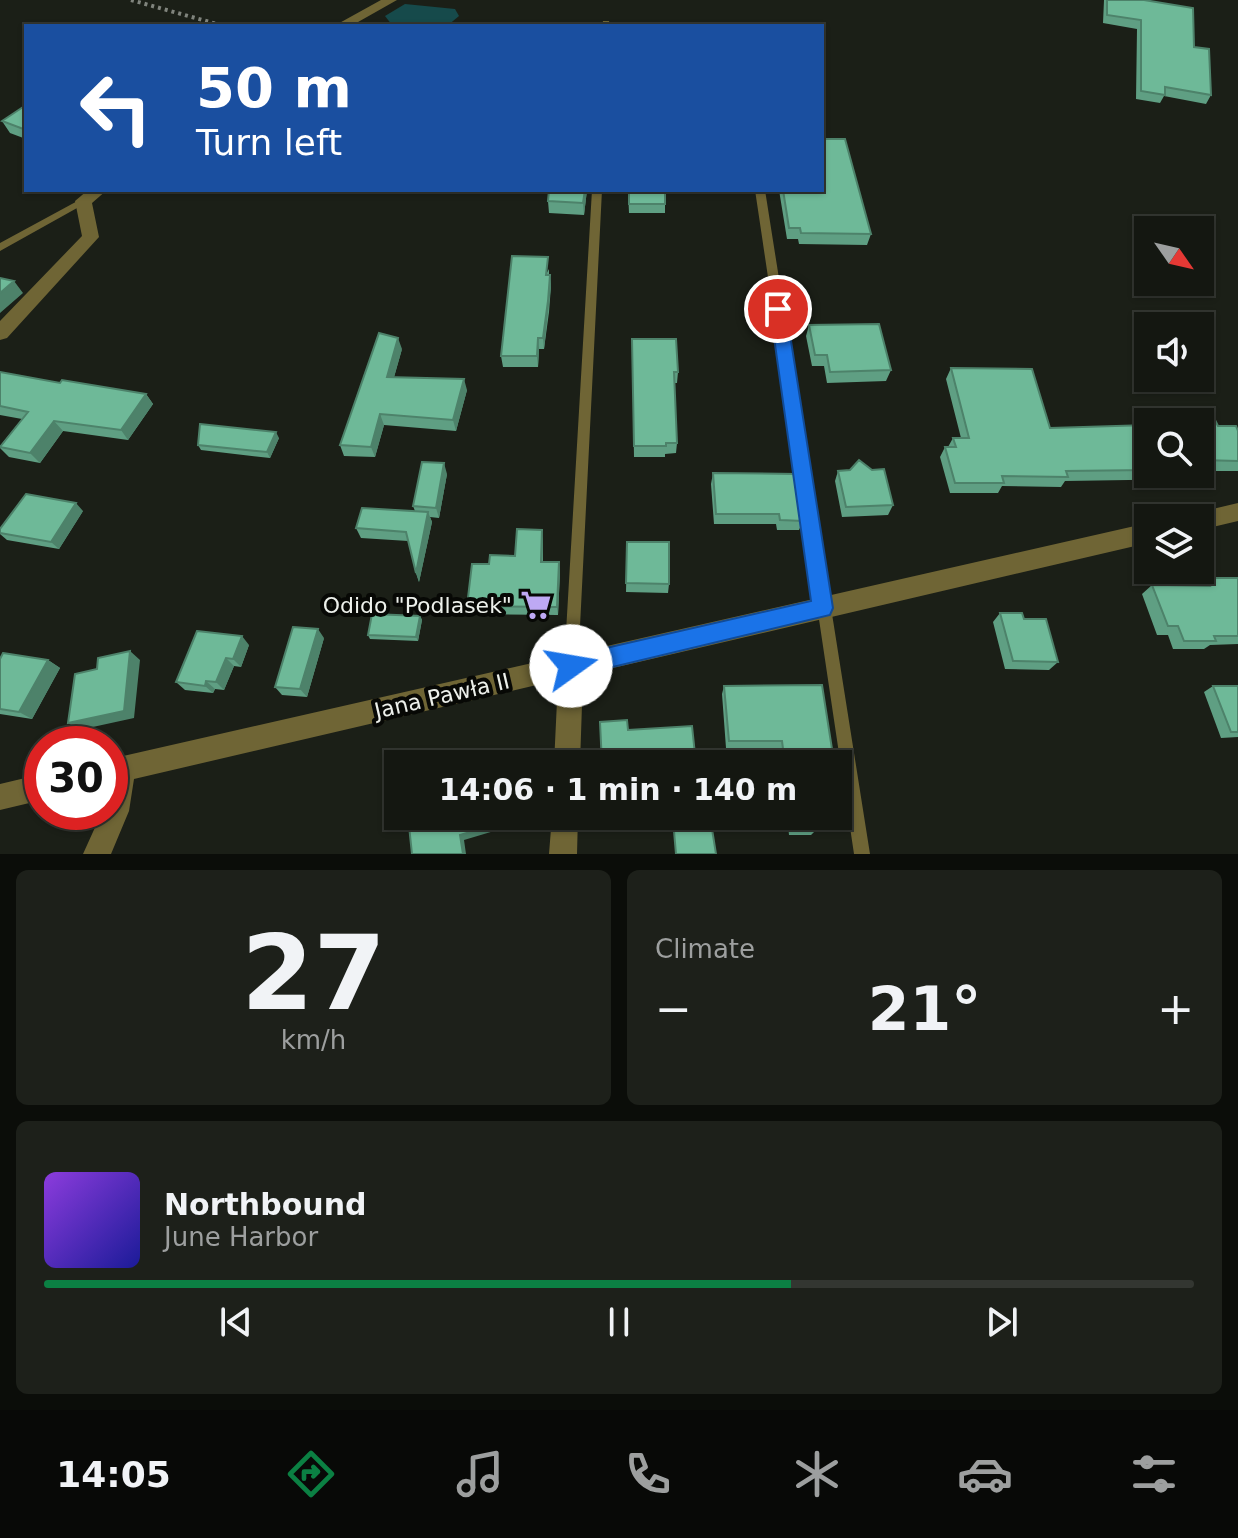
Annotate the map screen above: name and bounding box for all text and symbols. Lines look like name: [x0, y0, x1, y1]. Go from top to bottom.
text: 50 m: [196, 55, 352, 120]
icon: left: [64, 56, 168, 160]
text: Turn left: [196, 122, 342, 163]
north arrow: [1134, 216, 1214, 296]
map controls: [1134, 216, 1214, 584]
pin: [744, 275, 812, 343]
icon: arrive: [756, 287, 800, 331]
button: sound: [1134, 312, 1214, 392]
button: search: [1134, 408, 1214, 488]
button: layers: [1134, 504, 1214, 584]
supermarket icon: Odido "Podlasek": [519, 588, 553, 622]
place label: Odido "Podlasek": [323, 593, 512, 618]
position arrow: [529, 624, 613, 708]
street label: Jana Pawła II: [370, 668, 512, 724]
speed limit sign: 30: [24, 726, 128, 830]
text: 14:06 · 1 min · 140 m: [439, 772, 797, 807]
text: 27: [241, 912, 386, 1034]
text: Climate: [655, 934, 755, 964]
text: 21°: [868, 974, 981, 1044]
text: −: [655, 983, 692, 1034]
text: +: [1157, 983, 1194, 1034]
text: km/h: [281, 1025, 346, 1055]
text: Northbound: [164, 1187, 367, 1222]
text: June Harbor: [164, 1222, 318, 1252]
icon: previous: [214, 1300, 258, 1344]
icon: pause: [597, 1300, 641, 1344]
icon: next: [980, 1300, 1024, 1344]
icon: directions: [283, 1446, 339, 1502]
icon: music: [452, 1446, 508, 1502]
icon: phone: [620, 1446, 676, 1502]
icon: climate: [789, 1446, 845, 1502]
icon: car: [957, 1446, 1013, 1502]
icon: filters: [1126, 1446, 1182, 1502]
text: 14:05: [56, 1454, 171, 1495]

